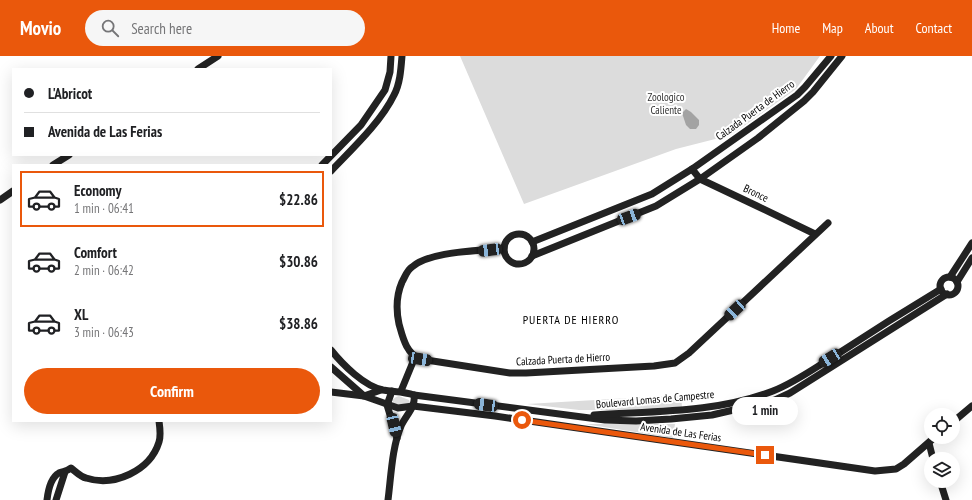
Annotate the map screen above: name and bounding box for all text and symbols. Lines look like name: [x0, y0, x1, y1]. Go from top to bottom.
search box: [85, 10, 365, 46]
text: Movio: [20, 16, 61, 40]
icon: search: [99, 17, 121, 39]
text: Search here: [131, 19, 192, 38]
text: Home: [772, 19, 800, 37]
text: Map: [822, 19, 843, 37]
text: About: [865, 19, 894, 37]
text: Contact: [916, 19, 952, 37]
street label: Calzada Puerta de Hierro: [713, 77, 797, 143]
text: L'Abricot: [48, 84, 92, 103]
park label: Zoologico Caliente: [648, 90, 685, 117]
text: Avenida de Las Ferias: [48, 122, 162, 141]
icon: car: [26, 181, 62, 217]
text: Economy: [74, 181, 122, 200]
street label: Bronce: [741, 181, 771, 205]
text: $22.86: [279, 190, 318, 209]
text: 1 min · 06:41: [74, 200, 134, 217]
car: [616, 207, 642, 227]
icon: car: [26, 243, 62, 279]
text: Comfort: [74, 243, 117, 262]
car: [477, 243, 503, 257]
text: $30.86: [279, 252, 318, 271]
text: 2 min · 06:42: [74, 262, 134, 279]
car: [722, 297, 748, 323]
icon: car: [26, 305, 62, 341]
text: XL: [74, 305, 88, 324]
district label: PUERTA DE HIERRO: [523, 312, 619, 327]
text: $38.86: [279, 314, 318, 333]
text: 3 min · 06:43: [74, 324, 134, 341]
car: [817, 347, 843, 369]
street label: Calzada Puerta de Hierro: [516, 350, 611, 368]
car: [407, 351, 433, 367]
button: Confirm: [24, 368, 320, 414]
street label: Boulevard Lomas de Campestre: [595, 387, 715, 411]
car: [473, 397, 499, 413]
callout: 1 min: [732, 397, 798, 425]
text: 1 min: [752, 402, 778, 419]
map controls: [924, 408, 960, 488]
button: locate: [924, 408, 960, 444]
route start: [513, 411, 531, 429]
car: [385, 412, 403, 438]
street label: Avenida de Las Ferias: [640, 419, 723, 445]
route end: [756, 446, 774, 464]
button: layers: [924, 452, 960, 488]

